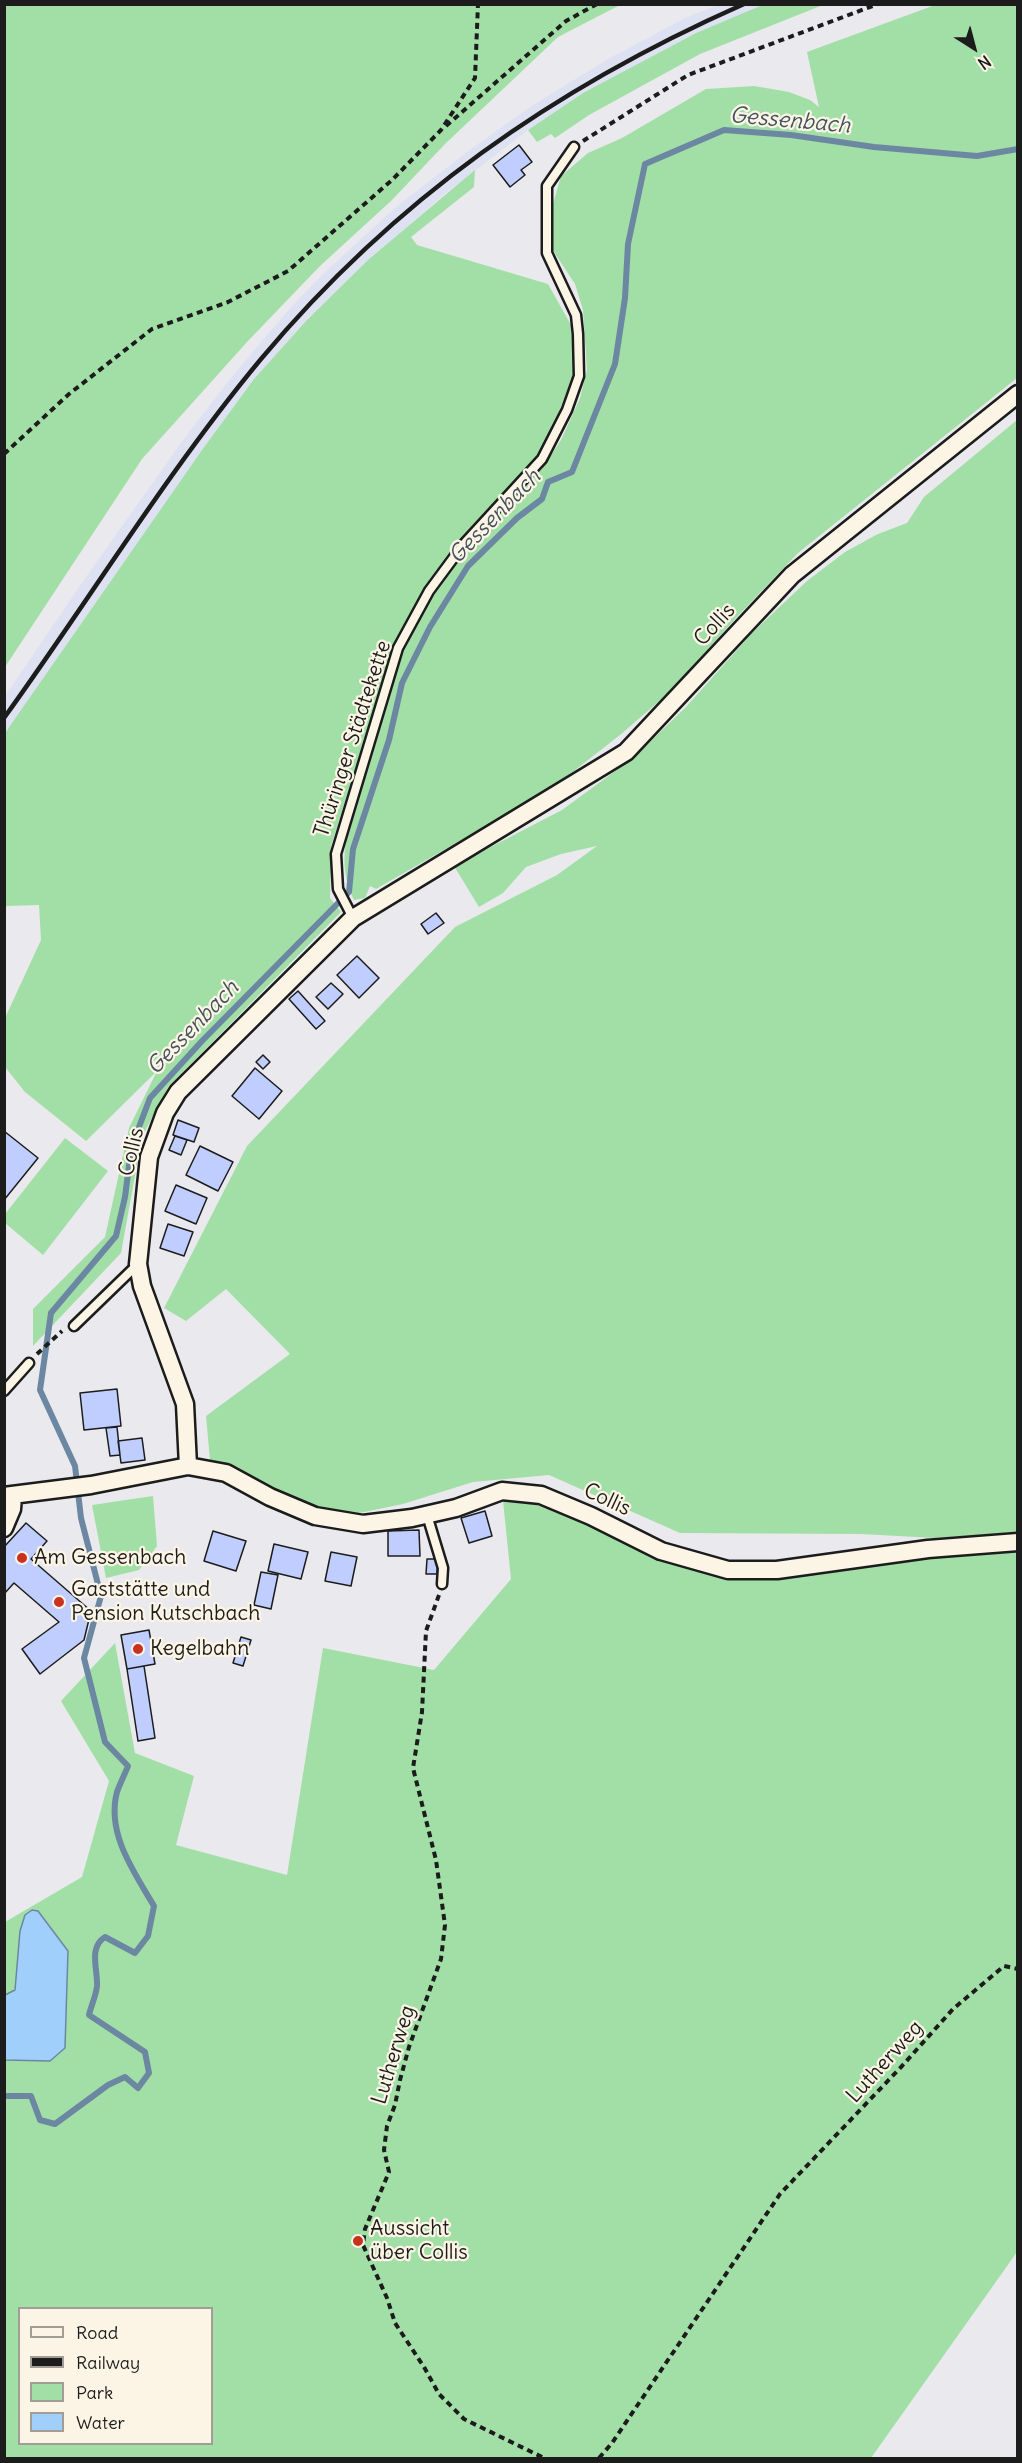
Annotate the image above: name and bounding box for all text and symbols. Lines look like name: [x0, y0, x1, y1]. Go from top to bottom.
north arrow: [944, 18, 1004, 78]
text: N: [974, 51, 995, 74]
water label: Gessenbach: [729, 103, 851, 139]
water label: Gessenbach: [444, 464, 546, 570]
street label: Collis: [689, 598, 741, 652]
street label: Thüringer Städtekette: [309, 638, 397, 840]
water label: Gessenbach: [142, 975, 244, 1081]
street label: Collis: [114, 1125, 150, 1179]
street label: Collis: [579, 1478, 635, 1522]
place label: Am Gessenbach: [34, 1545, 186, 1571]
marker: Am Gessenbach: [15, 1551, 29, 1565]
place label: Gaststätte und Pension Kutschbach: [71, 1577, 260, 1627]
marker: Gaststätte und Pension Kutschbach: [52, 1595, 66, 1609]
place label: Kegelbahn: [150, 1636, 249, 1662]
marker: Kegelbahn: [131, 1642, 145, 1656]
street label: Lutherweg: [367, 2003, 421, 2107]
street label: Lutherweg: [841, 2016, 929, 2108]
place label: Aussicht über Collis: [370, 2216, 468, 2266]
marker: Aussicht über Collis: [351, 2234, 365, 2248]
legend: [18, 2307, 213, 2445]
text: Road: [76, 2321, 118, 2344]
text: Railway: [76, 2351, 140, 2374]
text: Park: [76, 2381, 113, 2404]
text: Water: [76, 2411, 125, 2434]

